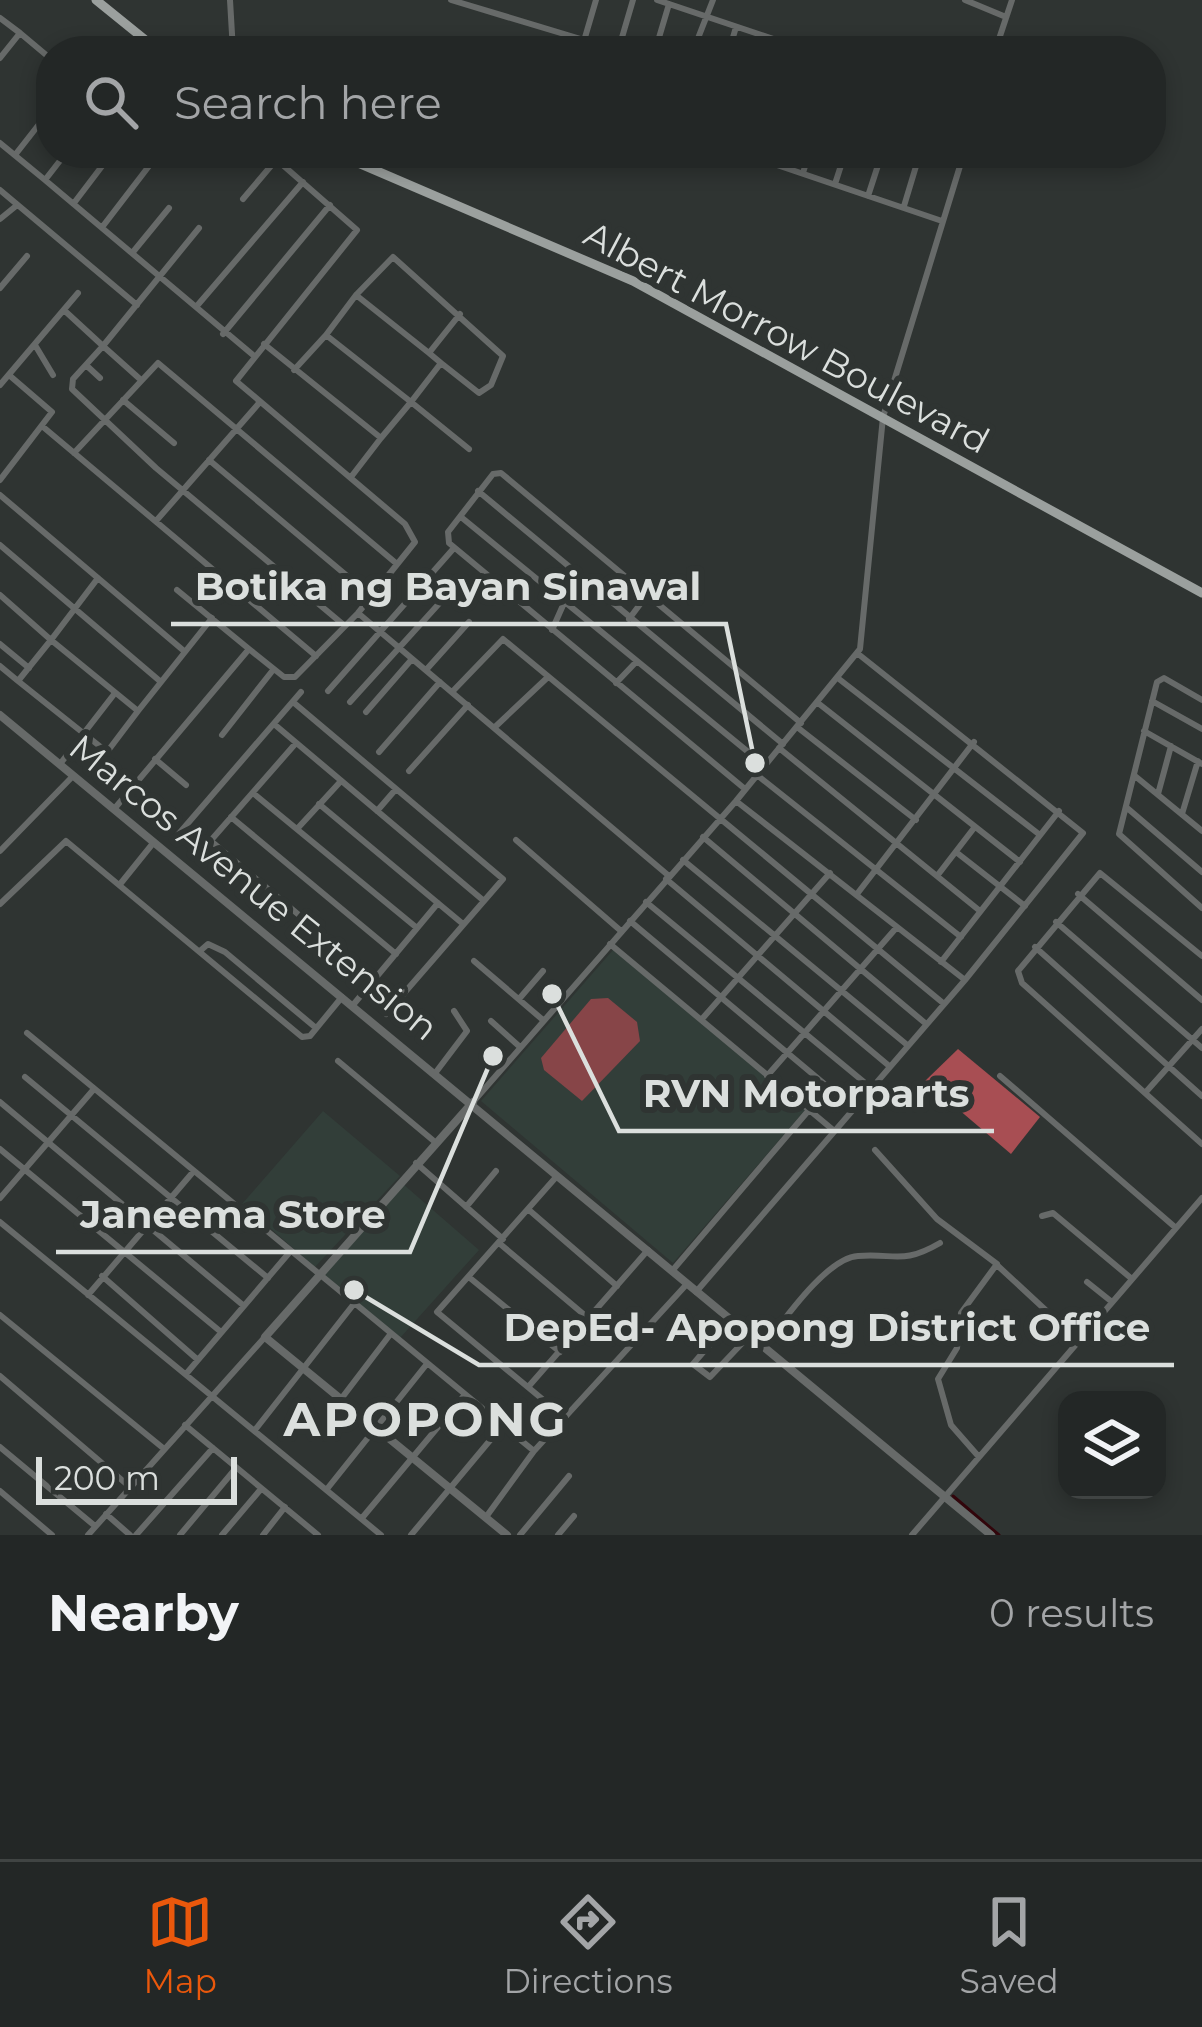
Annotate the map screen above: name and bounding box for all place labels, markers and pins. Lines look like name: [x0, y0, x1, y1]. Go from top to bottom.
callout: Botika ng Bayan Sinawal: [171, 549, 726, 624]
callout: RVN Motorparts: [619, 1056, 994, 1131]
callout: Janeema Store: [56, 1177, 410, 1252]
callout: DepEd- Apopong District Office: [479, 1290, 1174, 1365]

